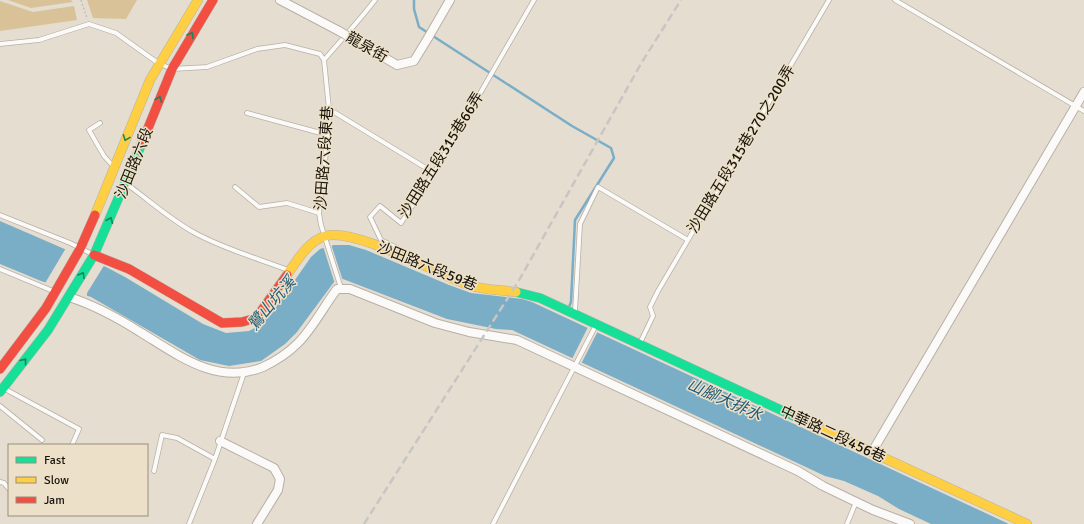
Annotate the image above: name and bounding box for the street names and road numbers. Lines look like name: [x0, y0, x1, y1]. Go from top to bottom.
street label: 龍泉街: [343, 28, 391, 66]
street label: 沙田路五段315巷270之200弄: [684, 62, 798, 236]
street label: 沙田路五段315巷66弄: [395, 89, 487, 221]
street label: 沙田路六段東巷: [311, 105, 337, 211]
street label: 沙田路六段: [112, 125, 156, 201]
street label: 沙田路六段59巷: [374, 238, 480, 294]
street label: 中華路二段456巷: [777, 402, 889, 466]

